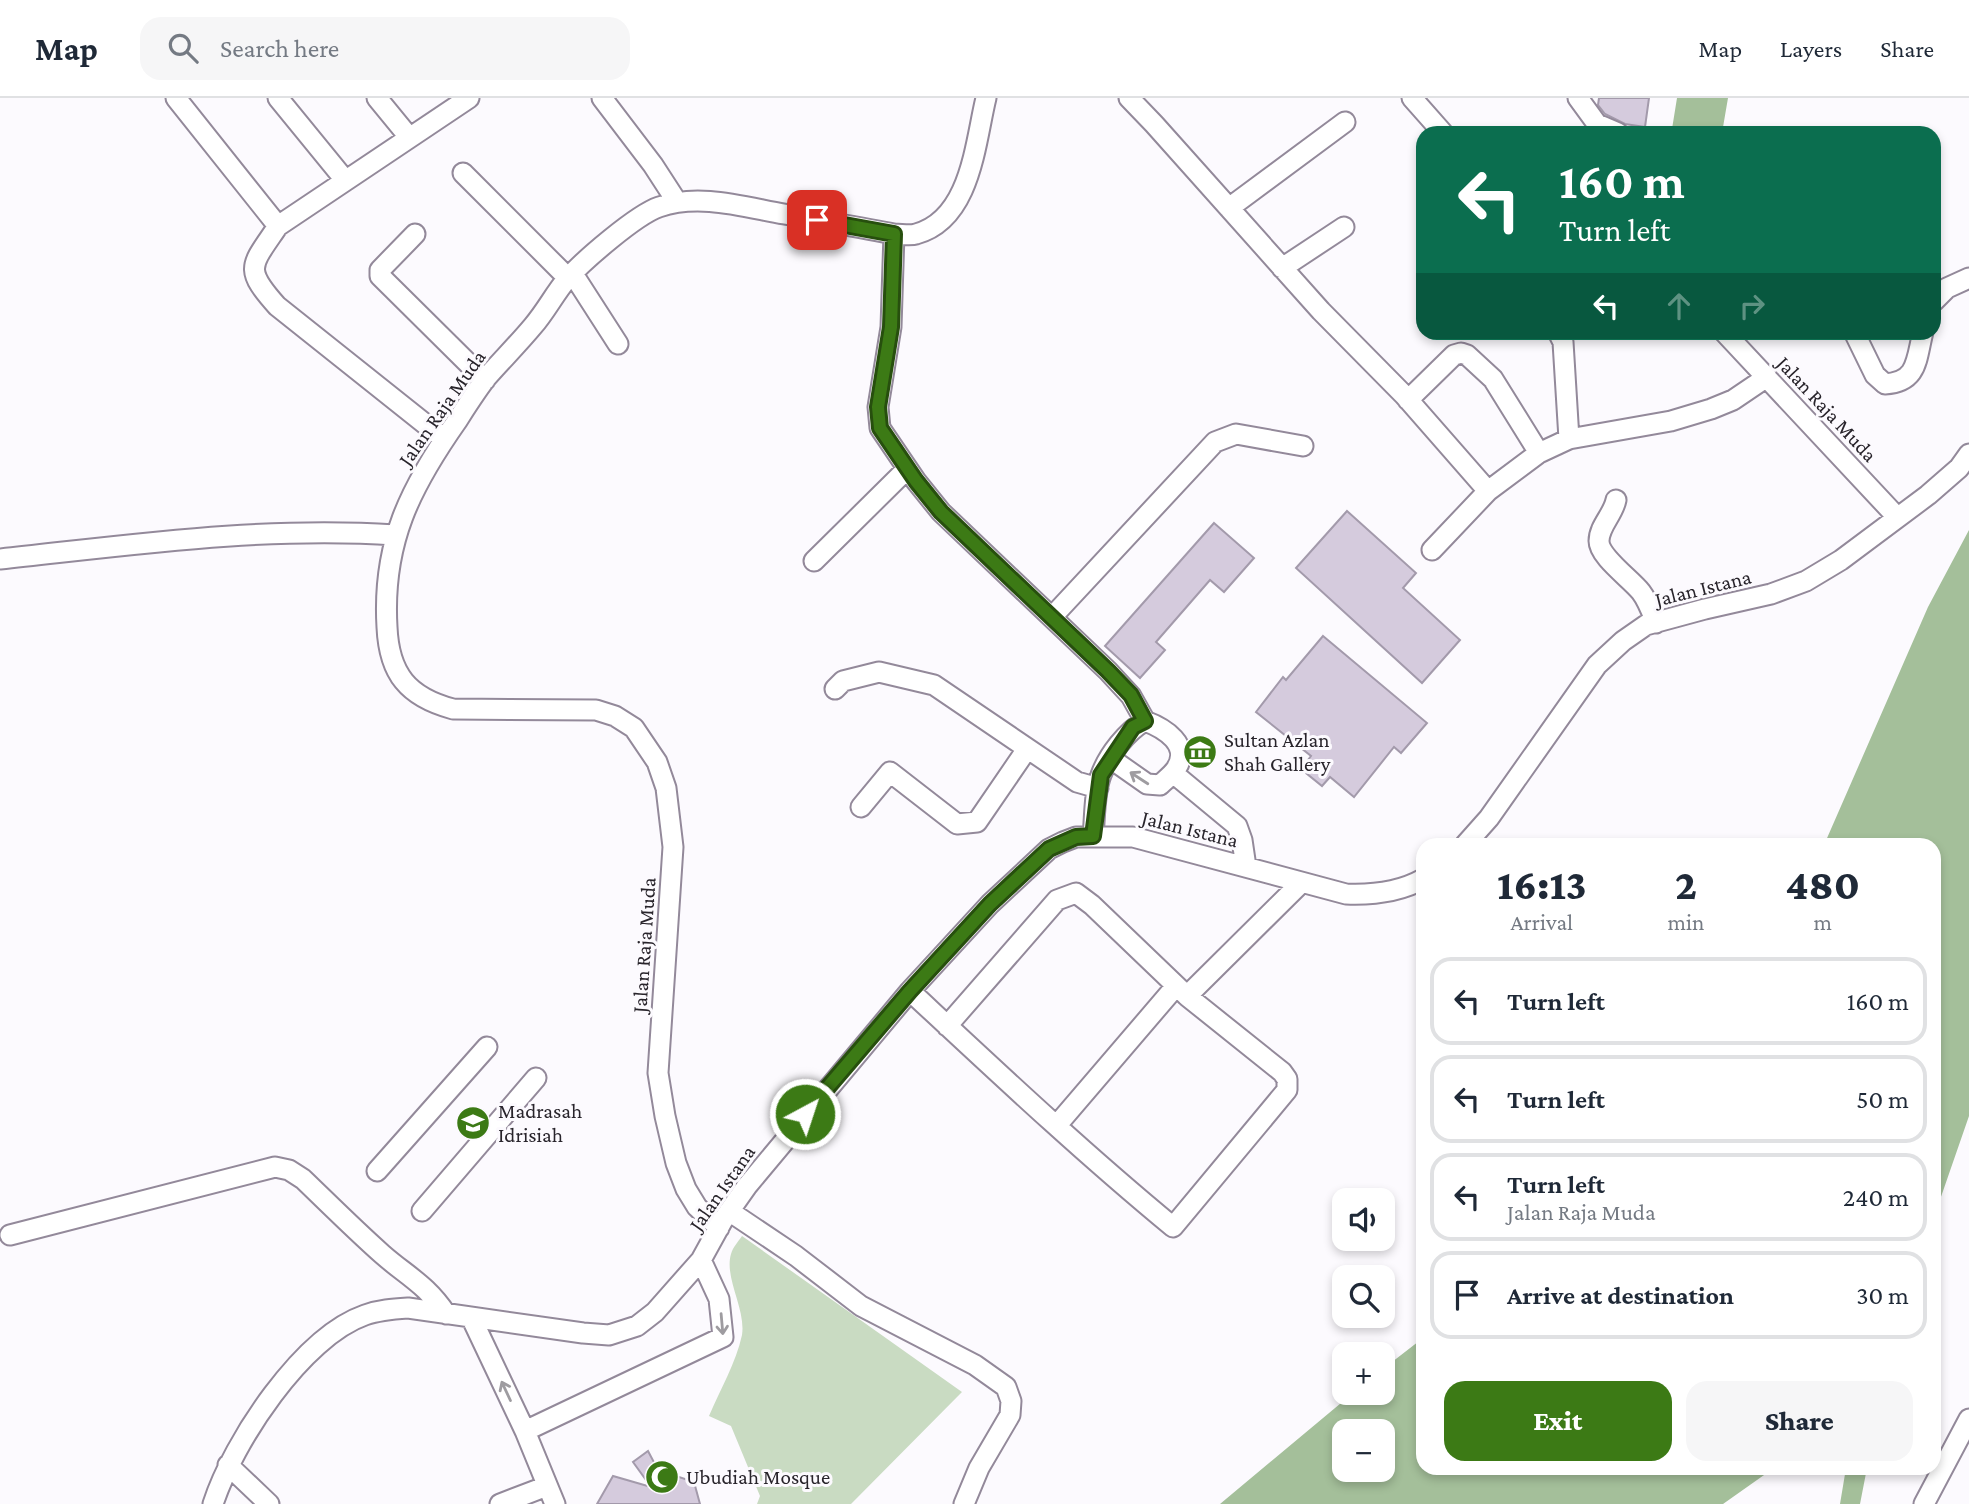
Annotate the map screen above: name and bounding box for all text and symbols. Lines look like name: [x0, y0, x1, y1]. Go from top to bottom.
search box: [140, 17, 630, 80]
icon: search: [164, 29, 202, 67]
text: Map: [35, 30, 98, 67]
text: Search here: [220, 34, 339, 63]
text: Map: [1698, 35, 1742, 62]
text: Layers: [1780, 35, 1842, 62]
text: Share: [1880, 35, 1934, 62]
icon: left: [1444, 154, 1535, 245]
text: 160 m: [1559, 154, 1685, 209]
pin: [787, 190, 847, 250]
icon: arrive: [798, 201, 836, 239]
text: Turn left: [1559, 212, 1670, 248]
icon: left: [1587, 287, 1625, 325]
icon: ahead: [1660, 287, 1698, 325]
icon: right: [1733, 287, 1771, 325]
street label: Jalan Raja Muda: [392, 345, 491, 472]
street label: Jalan Raja Muda: [1771, 350, 1882, 467]
street label: Jalan Istana: [1650, 564, 1754, 612]
place label: Sultan Azlan Shah Gallery: [1224, 728, 1331, 776]
museum icon: Sultan Azlan Shah Gallery: [1181, 733, 1219, 771]
one-way arrow: [1129, 770, 1149, 784]
street label: Jalan Istana: [1137, 805, 1241, 853]
text: 16:13: [1497, 861, 1587, 908]
text: 2: [1675, 861, 1697, 908]
text: 480: [1785, 861, 1860, 908]
street label: Jalan Raja Muda: [627, 876, 661, 1016]
text: Arrival: [1511, 909, 1573, 935]
text: min: [1668, 909, 1704, 935]
text: m: [1813, 909, 1832, 935]
icon: left: [1448, 982, 1486, 1020]
text: Turn left: [1507, 987, 1605, 1016]
text: 160 m: [1847, 987, 1909, 1016]
position arrow: [768, 1077, 842, 1151]
icon: left: [1448, 1080, 1486, 1118]
text: Turn left: [1507, 1085, 1605, 1114]
text: 50 m: [1856, 1085, 1909, 1114]
place label: Madrasah Idrisiah: [498, 1099, 582, 1147]
school or university icon: Madrasah Idrisiah: [454, 1104, 492, 1142]
street label: Jalan Istana: [683, 1141, 760, 1237]
text: Turn left: [1507, 1170, 1605, 1199]
icon: left: [1448, 1178, 1486, 1216]
text: 240 m: [1843, 1183, 1909, 1212]
map controls: [1332, 1188, 1395, 1482]
button: sound: [1332, 1188, 1395, 1251]
text: Jalan Raja Muda: [1507, 1199, 1656, 1225]
button: search: [1332, 1265, 1395, 1328]
icon: arrive: [1448, 1276, 1486, 1314]
text: Arrive at destination: [1507, 1281, 1734, 1310]
text: 30 m: [1856, 1281, 1909, 1310]
one-way arrow: [716, 1312, 729, 1335]
button: +: [1332, 1342, 1395, 1405]
one-way arrow: [499, 1381, 513, 1402]
button: Exit: [1444, 1381, 1672, 1461]
button: Share: [1686, 1381, 1913, 1461]
button: −: [1332, 1419, 1395, 1482]
mosque icon: Ubudiah Mosque: [643, 1458, 681, 1496]
place label: Ubudiah Mosque: [686, 1465, 830, 1489]

